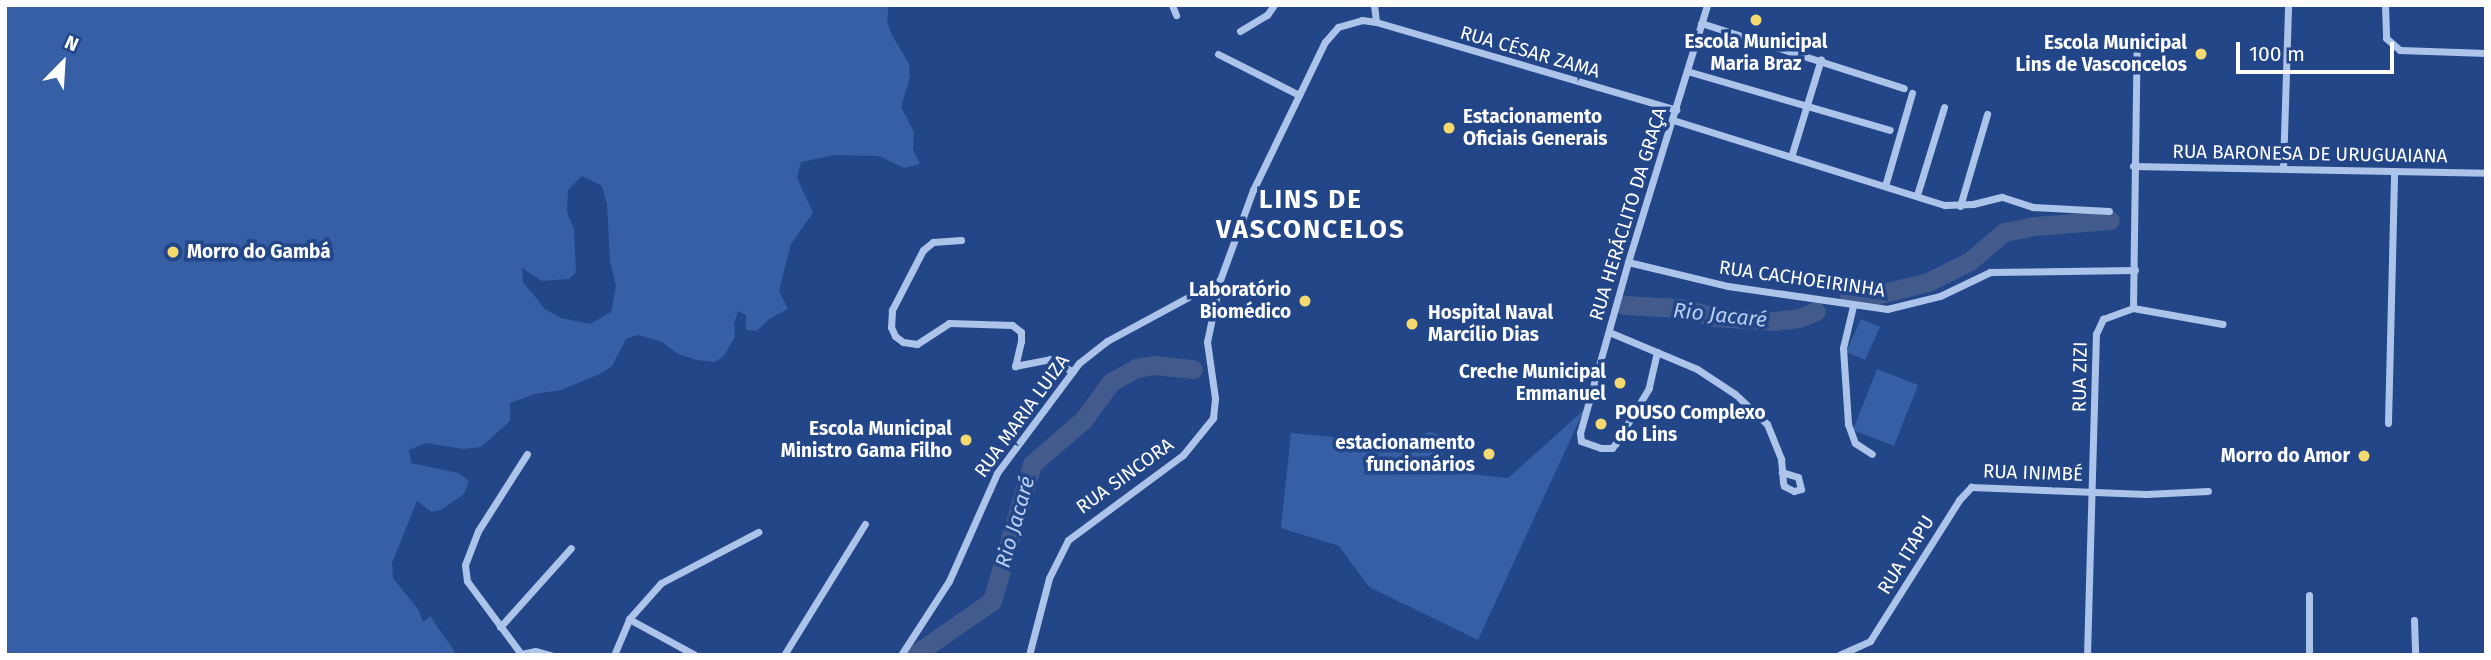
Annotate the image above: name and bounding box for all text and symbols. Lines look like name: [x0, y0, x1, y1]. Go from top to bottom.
marker: Escola Municipal Maria Braz: [1748, 12, 1764, 28]
street label: RUA CÉSAR ZAMA: [1457, 21, 1603, 83]
north arrow: [28, 28, 98, 98]
scale bar: [2239, 28, 2396, 72]
text: N: [61, 30, 82, 56]
place label: Escola Municipal Maria Braz: [1685, 31, 1827, 75]
place label: Escola Municipal Lins de Vasconcelos: [2016, 32, 2187, 76]
text: 100 m: [2249, 41, 2305, 67]
marker: Escola Municipal Lins de Vasconcelos: [2193, 46, 2209, 62]
street label: RUA HERÁCLITO DA GRAÇA: [1585, 105, 1671, 323]
place label: Estacionamento Oficiais Generais: [1463, 106, 1608, 150]
marker: Estacionamento Oficiais Generais: [1441, 120, 1457, 136]
street label: RUA BARONESA DE URUGUAIANA: [2172, 140, 2448, 168]
district label: LINS DE VASCONCELOS: [1217, 184, 1405, 246]
place label: Morro do Gambá: [187, 241, 331, 263]
marker: Morro do Gambá: [165, 244, 181, 260]
street label: RUA CACHOEIRINHA: [1718, 256, 1886, 302]
place label: Laboratório Biomédico: [1189, 279, 1291, 323]
marker: Laboratório Biomédico: [1297, 293, 1313, 309]
water label: Rio Jacaré: [1672, 298, 1768, 332]
place label: Hospital Naval Marcílio Dias: [1428, 302, 1553, 346]
marker: Hospital Naval Marcílio Dias: [1402, 314, 1422, 334]
street label: RUA ZIZI: [2068, 341, 2092, 413]
street label: RUA MARIA LUIZA: [970, 350, 1074, 482]
place label: Creche Municipal Emmanuel: [1459, 361, 1606, 405]
marker: Creche Municipal Emmanuel: [1612, 375, 1628, 391]
place label: POUSO Complexo do Lins: [1615, 402, 1766, 446]
marker: POUSO Complexo do Lins: [1593, 416, 1609, 432]
place label: Escola Municipal Ministro Gama Filho: [781, 418, 952, 462]
marker: Escola Municipal Ministro Gama Filho: [958, 432, 974, 448]
place label: estacionamento funcionários: [1335, 432, 1475, 476]
street label: RUA SINCORA: [1072, 433, 1178, 519]
place label: Morro do Amor: [2221, 445, 2350, 467]
marker: estacionamento funcionários: [1481, 446, 1497, 462]
marker: Morro do Amor: [2356, 448, 2372, 464]
street label: RUA INIMBÉ: [1982, 460, 2084, 486]
water label: Rio Jacaré: [990, 473, 1040, 571]
street label: RUA ITAPU: [1873, 511, 1939, 599]

